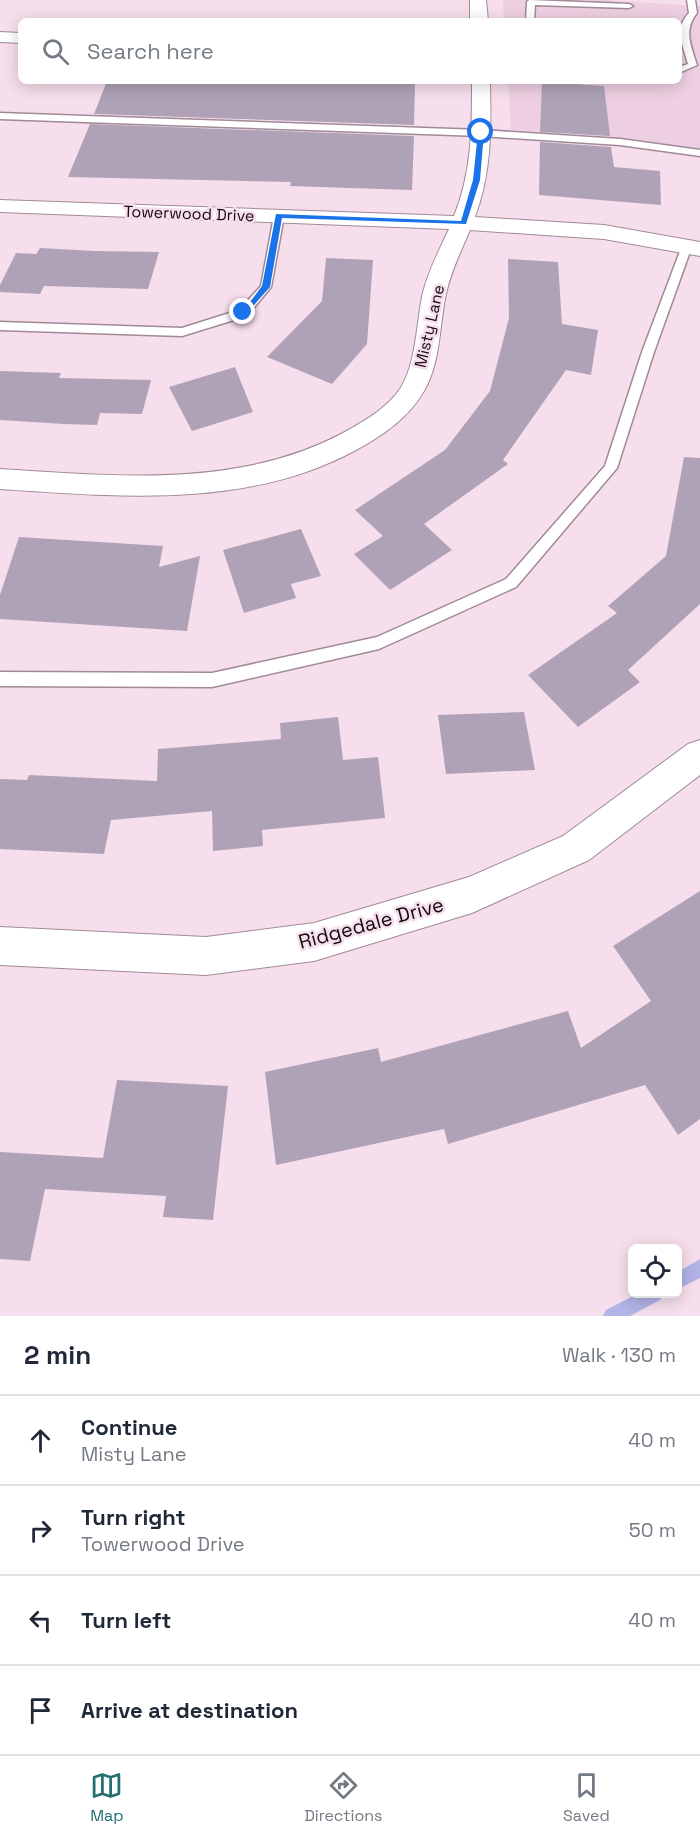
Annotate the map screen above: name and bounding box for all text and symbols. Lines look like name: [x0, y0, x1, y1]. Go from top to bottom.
search box: [18, 18, 682, 84]
icon: search: [39, 35, 72, 68]
text: Search here: [87, 37, 214, 65]
route start: [467, 118, 493, 144]
street label: Towerwood Drive: [123, 201, 255, 226]
street label: Misty Lane: [410, 283, 449, 370]
route end: [229, 298, 255, 324]
street label: Ridgedale Drive: [296, 891, 446, 955]
map controls: [628, 1244, 682, 1298]
button: locate: [628, 1244, 682, 1298]
text: 2 min: [24, 1338, 91, 1372]
text: Walk · 130 m: [562, 1342, 676, 1368]
text: Continue: [81, 1413, 177, 1441]
icon: ahead: [24, 1424, 57, 1457]
text: 40 m: [628, 1427, 676, 1453]
text: Misty Lane: [81, 1441, 187, 1467]
text: Turn right: [81, 1503, 186, 1531]
icon: right: [24, 1514, 57, 1547]
text: 50 m: [629, 1517, 676, 1543]
text: Towerwood Drive: [81, 1531, 245, 1557]
icon: left: [24, 1604, 57, 1637]
text: Turn left: [81, 1606, 171, 1634]
text: 40 m: [628, 1607, 676, 1633]
icon: arrive: [24, 1694, 57, 1727]
text: Arrive at destination: [81, 1696, 298, 1724]
tab: Map: [90, 1769, 124, 1826]
tab: Directions: [304, 1769, 383, 1826]
tab: Saved: [563, 1769, 610, 1826]

